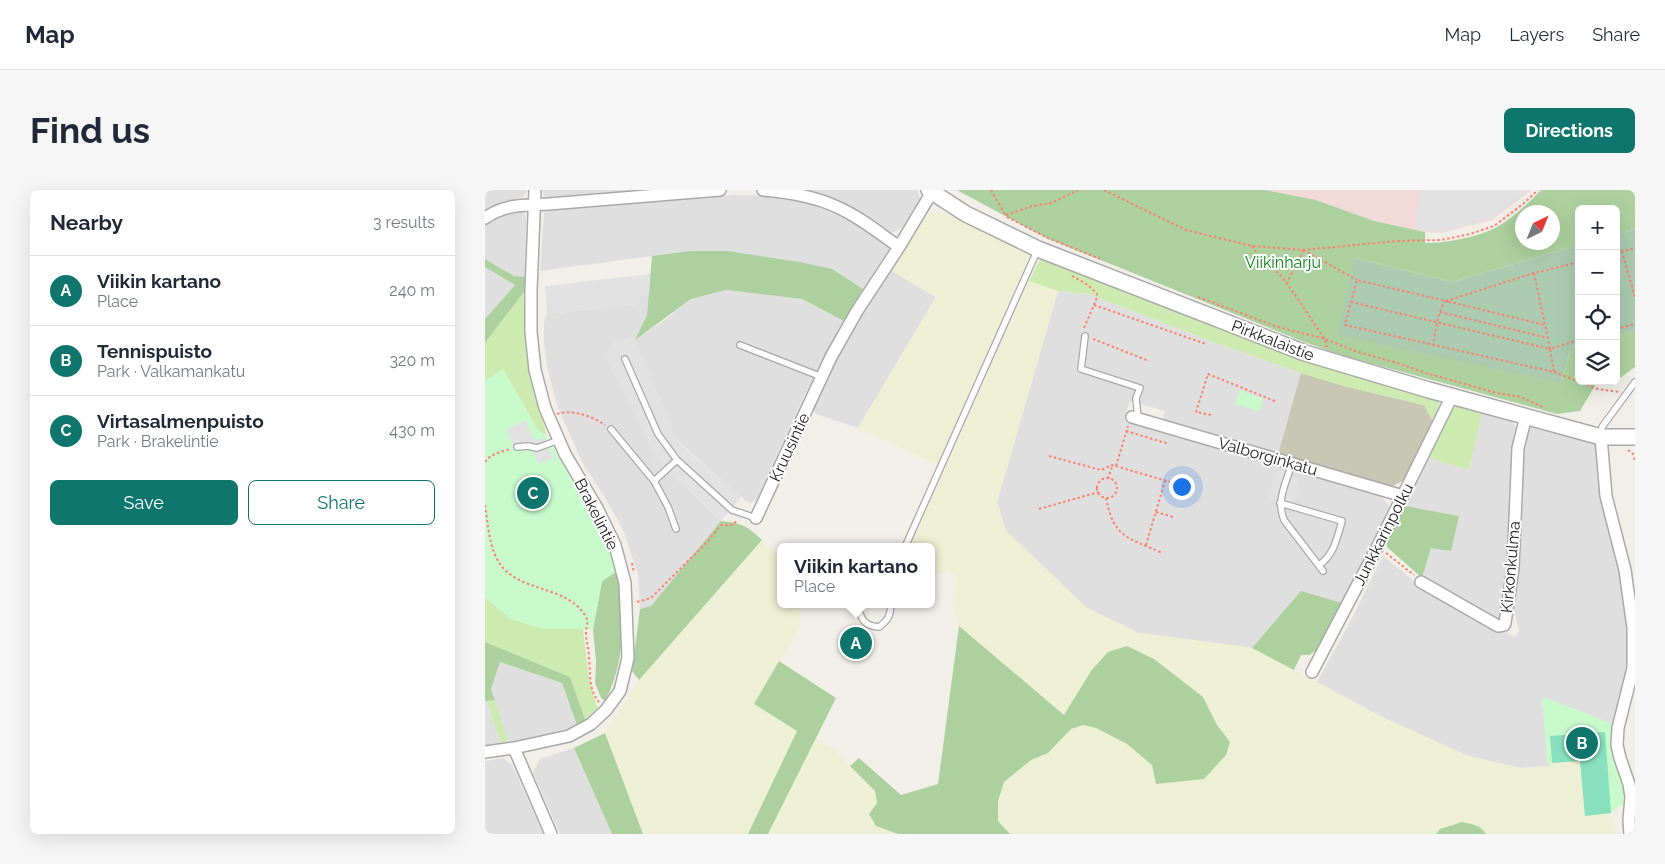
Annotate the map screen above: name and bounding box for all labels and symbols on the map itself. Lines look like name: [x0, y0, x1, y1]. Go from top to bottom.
north arrow: [1515, 205, 1560, 250]
park label: Viikinharju: [1245, 253, 1321, 272]
street label: Pirkkalaistie: [1229, 316, 1317, 365]
street label: Kruusintie: [765, 410, 814, 485]
street label: Valborginkatu: [1216, 433, 1320, 480]
pin: C: [517, 474, 549, 512]
your location: [1169, 474, 1195, 500]
street label: Brakelintie: [570, 475, 623, 553]
street label: Junkkarinpolku: [1349, 480, 1417, 589]
street label: Kirkonkulma: [1497, 520, 1524, 614]
pin: A: [840, 624, 872, 662]
pin: B: [1566, 724, 1598, 762]

